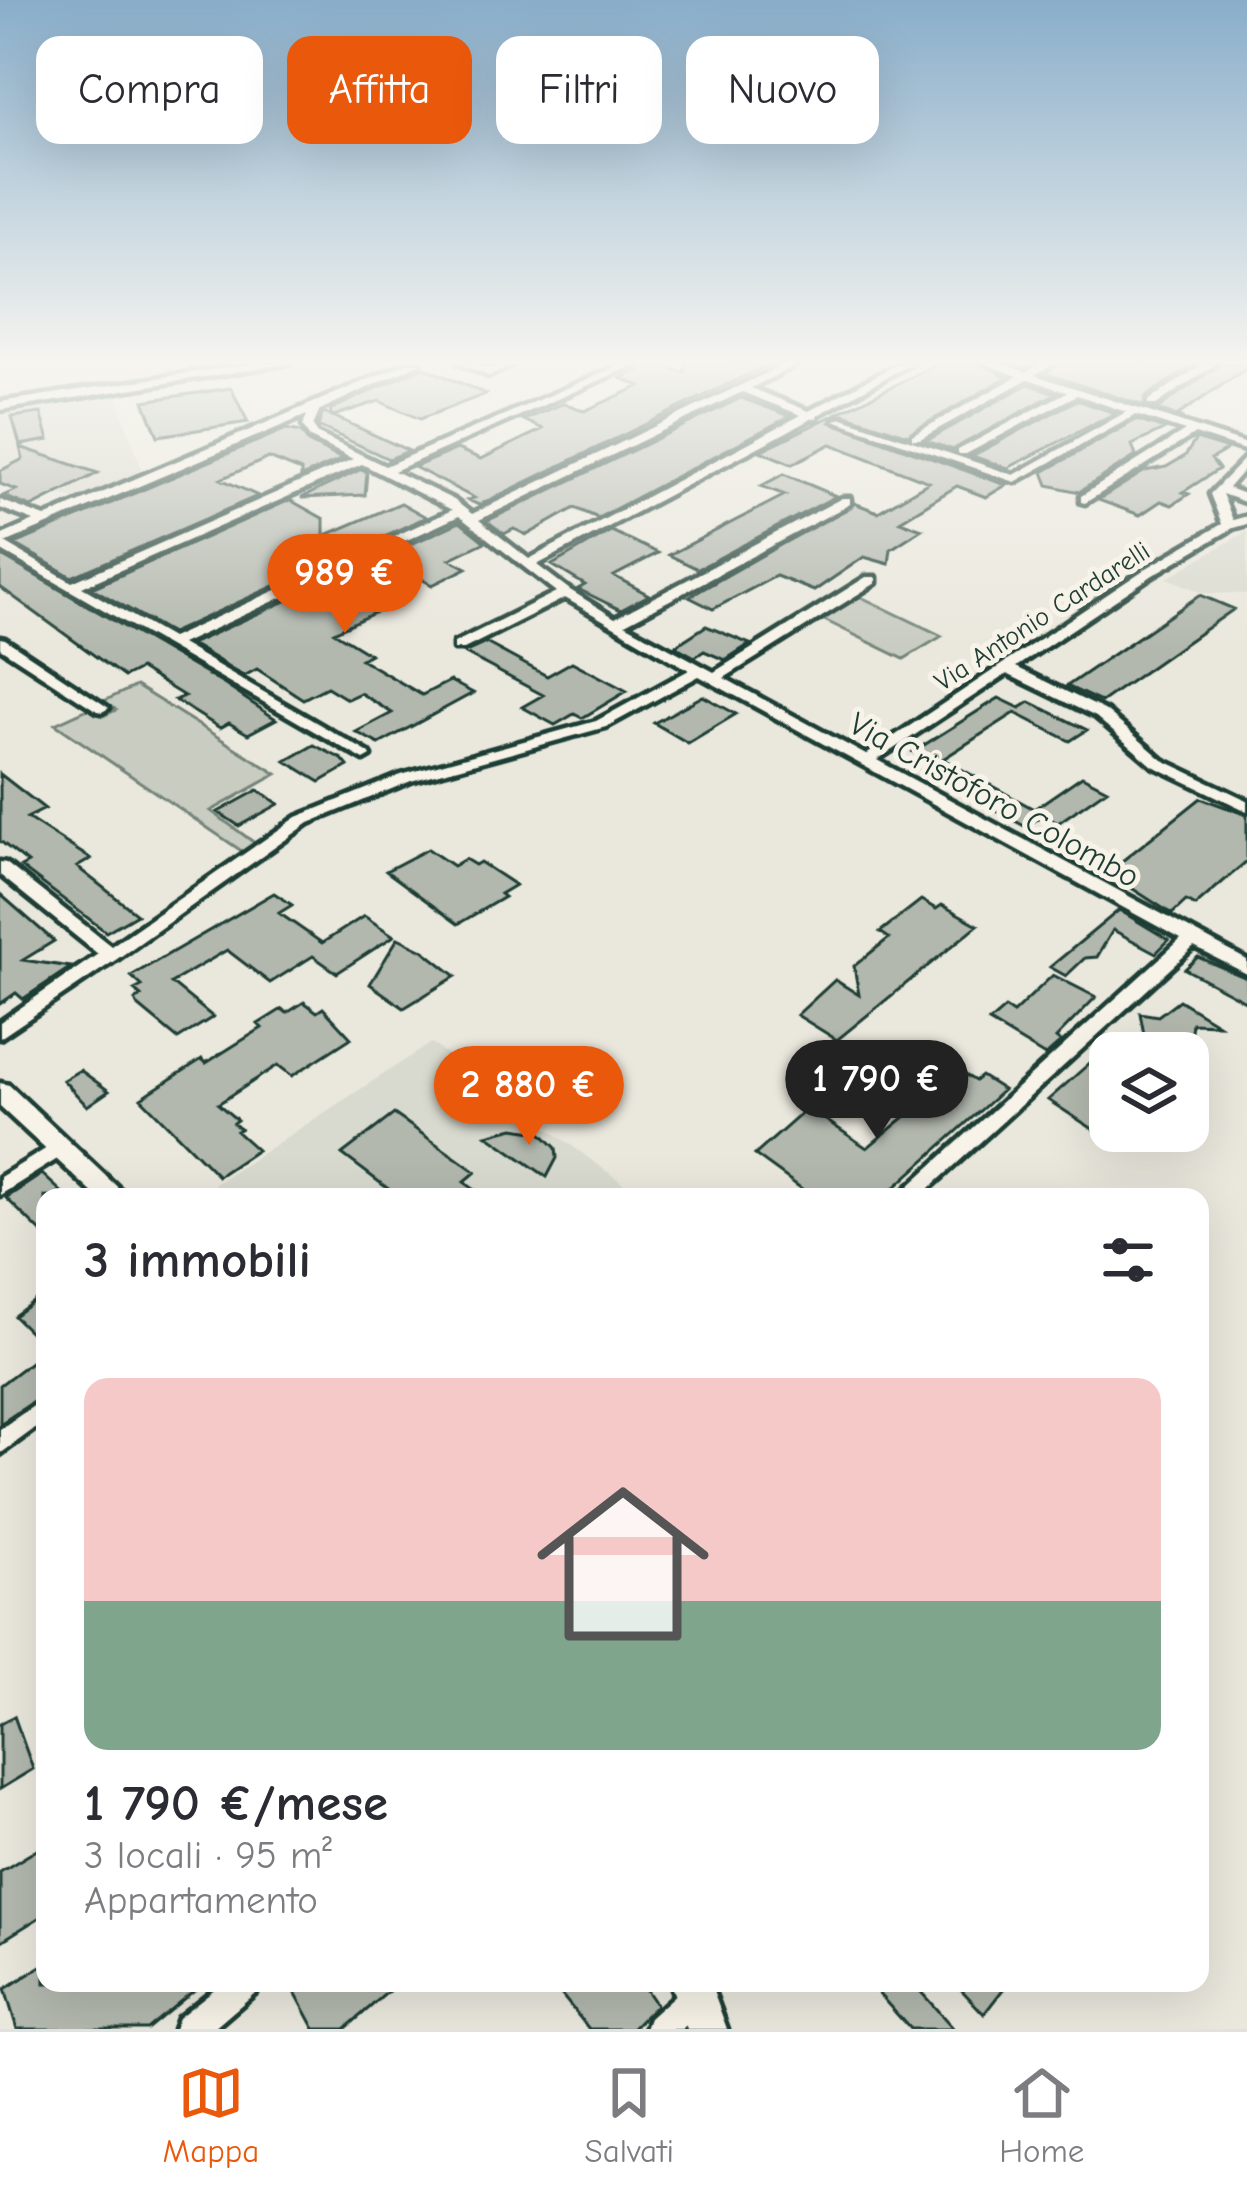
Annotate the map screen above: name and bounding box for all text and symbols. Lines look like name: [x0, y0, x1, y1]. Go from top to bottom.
chip: Compra: [36, 36, 263, 144]
chip: Affitta: [287, 36, 472, 144]
chip: Filtri: [496, 36, 662, 144]
chip: Nuovo: [686, 36, 879, 144]
pin: 989 €: [261, 534, 429, 636]
street label: Via Antonio Cardarelli: [929, 535, 1156, 698]
text: 989 €: [294, 550, 396, 595]
street label: Via Cristoforo Colombo: [843, 704, 1146, 895]
map controls: [1089, 1032, 1209, 1152]
button: layers: [1089, 1032, 1209, 1152]
pin: 1 790 €: [766, 1040, 988, 1142]
pin: 2 880 €: [418, 1046, 640, 1148]
text: 1 790 €: [812, 1056, 942, 1101]
text: 2 880 €: [461, 1062, 597, 1107]
icon: filters: [1095, 1227, 1161, 1293]
text: 3 immobili: [84, 1231, 311, 1290]
icon: home: [515, 1456, 731, 1672]
text: 1 790 €/mese: [84, 1774, 388, 1833]
text: 3 locali · 95 m²: [84, 1833, 332, 1878]
text: Appartamento: [84, 1878, 318, 1923]
tab: Mappa: [163, 2060, 259, 2170]
tab: Salvati: [585, 2060, 674, 2170]
tab: Home: [999, 2060, 1084, 2170]

